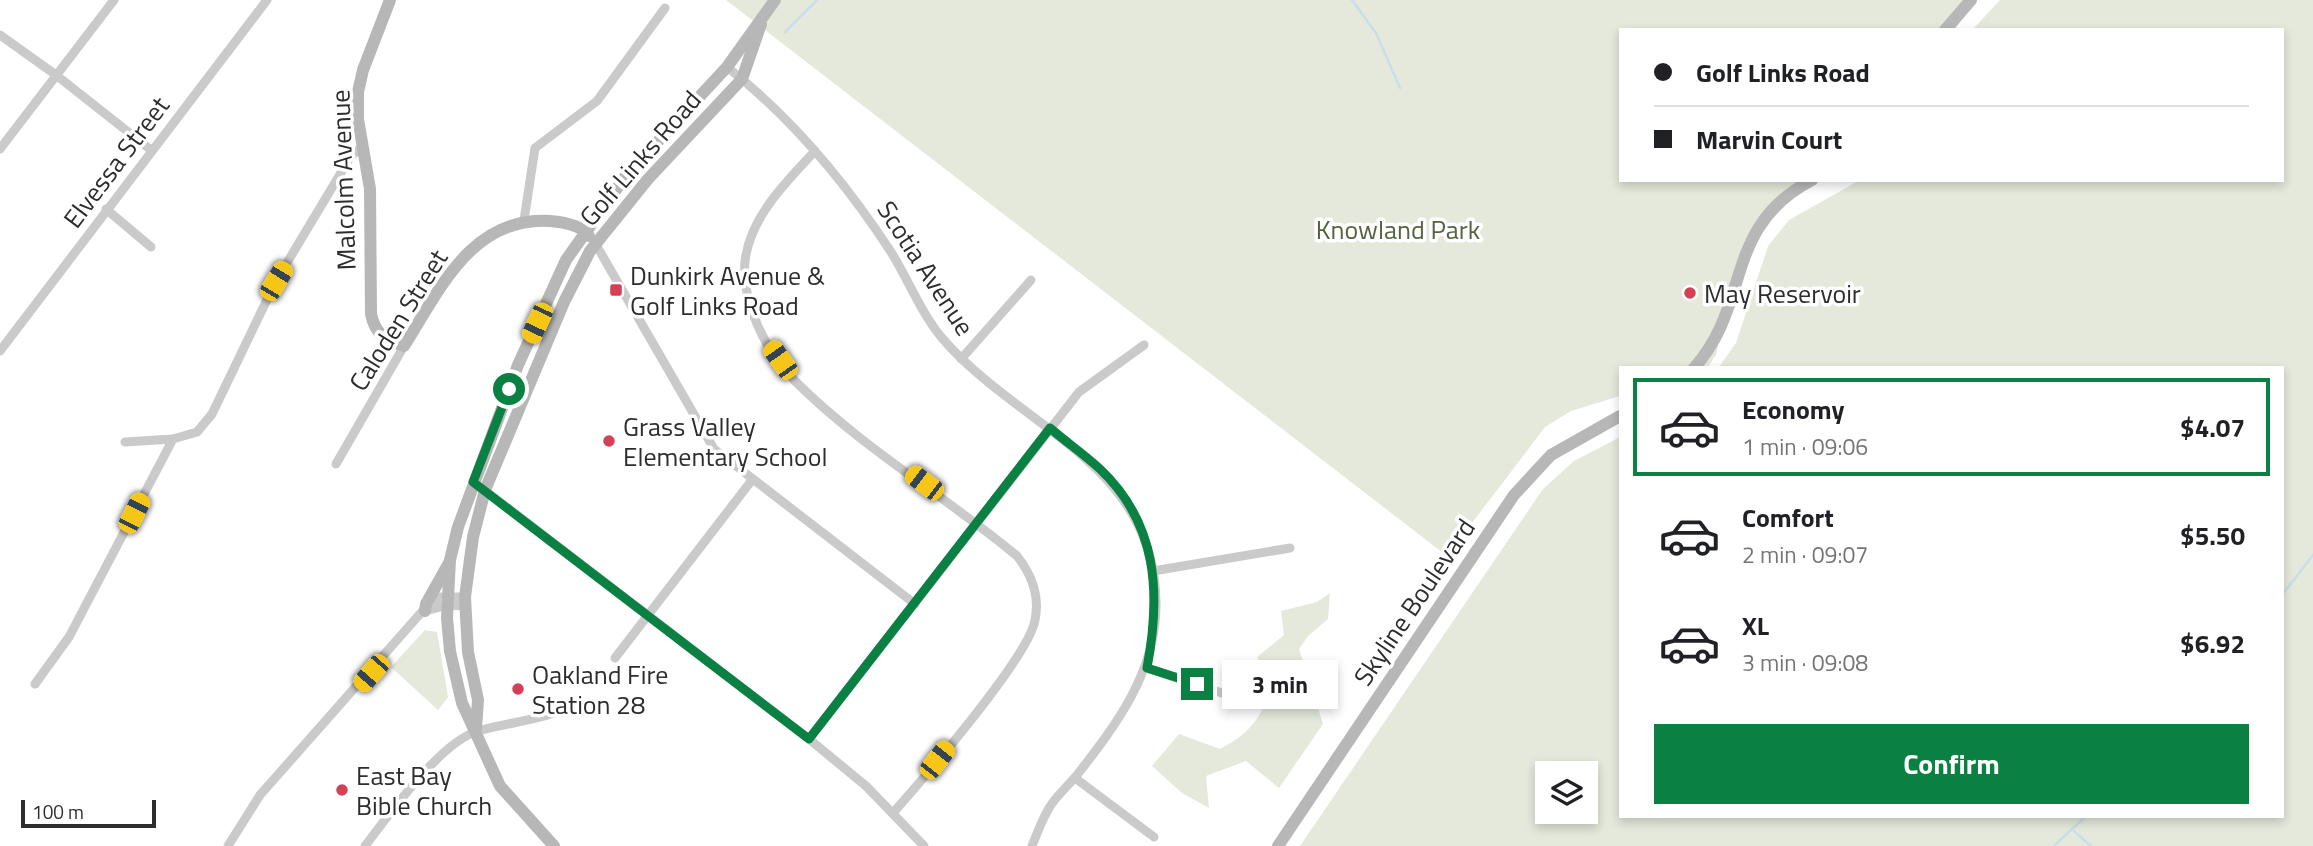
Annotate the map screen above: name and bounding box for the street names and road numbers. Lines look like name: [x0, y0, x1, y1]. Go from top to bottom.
street label: Golf Links Road: [570, 82, 710, 234]
street label: Elvessa Street: [54, 88, 178, 236]
street label: Malcolm Avenue: [320, 89, 366, 271]
street label: Scotia Avenue: [868, 193, 984, 343]
street label: Caloden Street: [339, 242, 457, 398]
street label: Skyline Boulevard: [1344, 511, 1484, 693]

